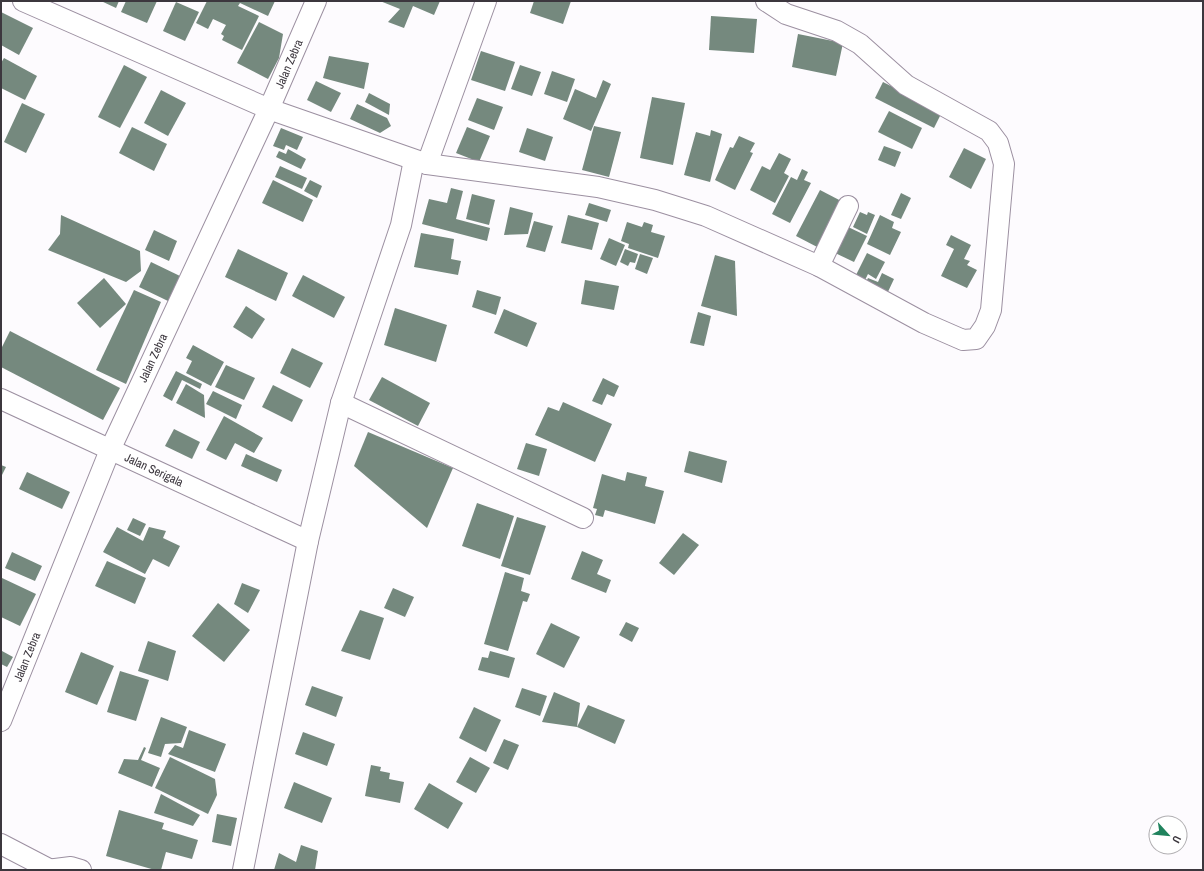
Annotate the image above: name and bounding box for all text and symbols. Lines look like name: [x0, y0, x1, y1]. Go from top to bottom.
street label: Jalan Zebra: [271, 36, 307, 91]
street label: Jalan Zebra: [135, 331, 171, 385]
street label: Jalan Serigala: [122, 449, 186, 491]
street label: Jalan Zebra: [10, 629, 44, 684]
north arrow: [1148, 815, 1188, 855]
text: U: [1169, 833, 1185, 846]

